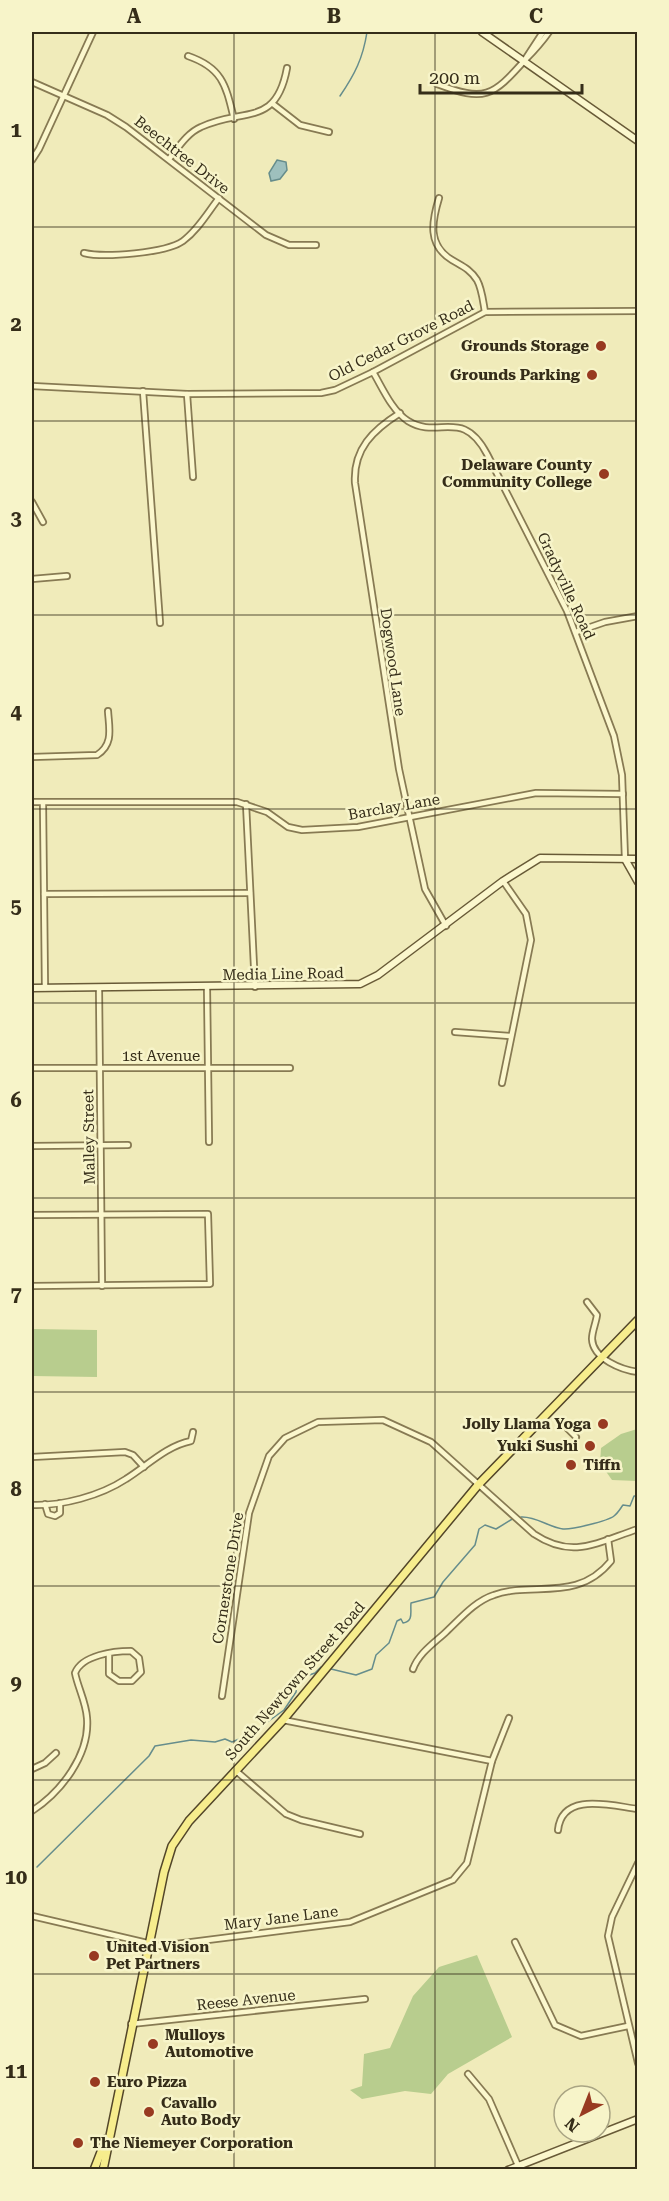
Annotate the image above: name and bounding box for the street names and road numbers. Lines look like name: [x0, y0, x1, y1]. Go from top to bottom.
street label: Beechtree Drive: [131, 112, 233, 198]
street label: Old Cedar Grove Road: [325, 296, 477, 386]
street label: Gradyville Road: [533, 530, 599, 643]
street label: Dogwood Lane: [377, 607, 409, 717]
street label: Barclay Lane: [347, 790, 441, 824]
street label: Media Line Road: [222, 964, 344, 984]
street label: 1st Avenue: [122, 1047, 200, 1065]
street label: Malley Street: [79, 1089, 99, 1185]
street label: Cornerstone Drive: [209, 1511, 247, 1645]
street label: South Newtown Street Road: [221, 1598, 369, 1764]
street label: Mary Jane Lane: [223, 1902, 339, 1934]
street label: Reese Avenue: [196, 1986, 296, 2014]

